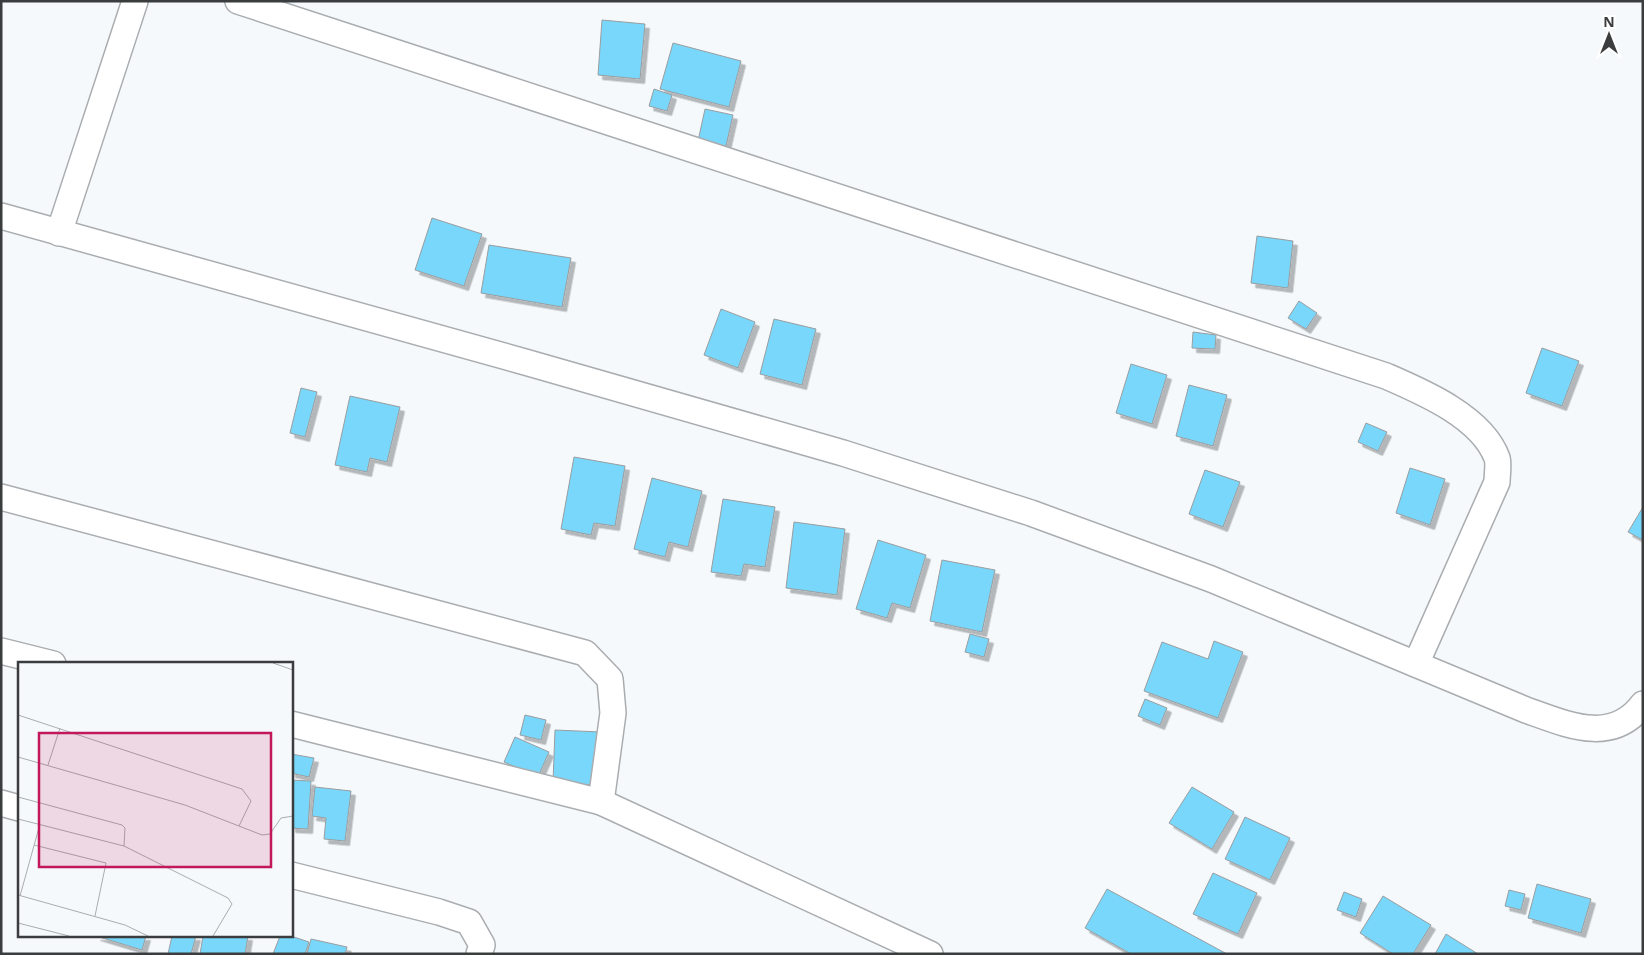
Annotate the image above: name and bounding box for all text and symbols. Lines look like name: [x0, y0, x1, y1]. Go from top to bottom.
north arrow: [1584, 10, 1634, 60]
text: N: [1603, 12, 1615, 31]
inset map: [18, 662, 292, 938]

